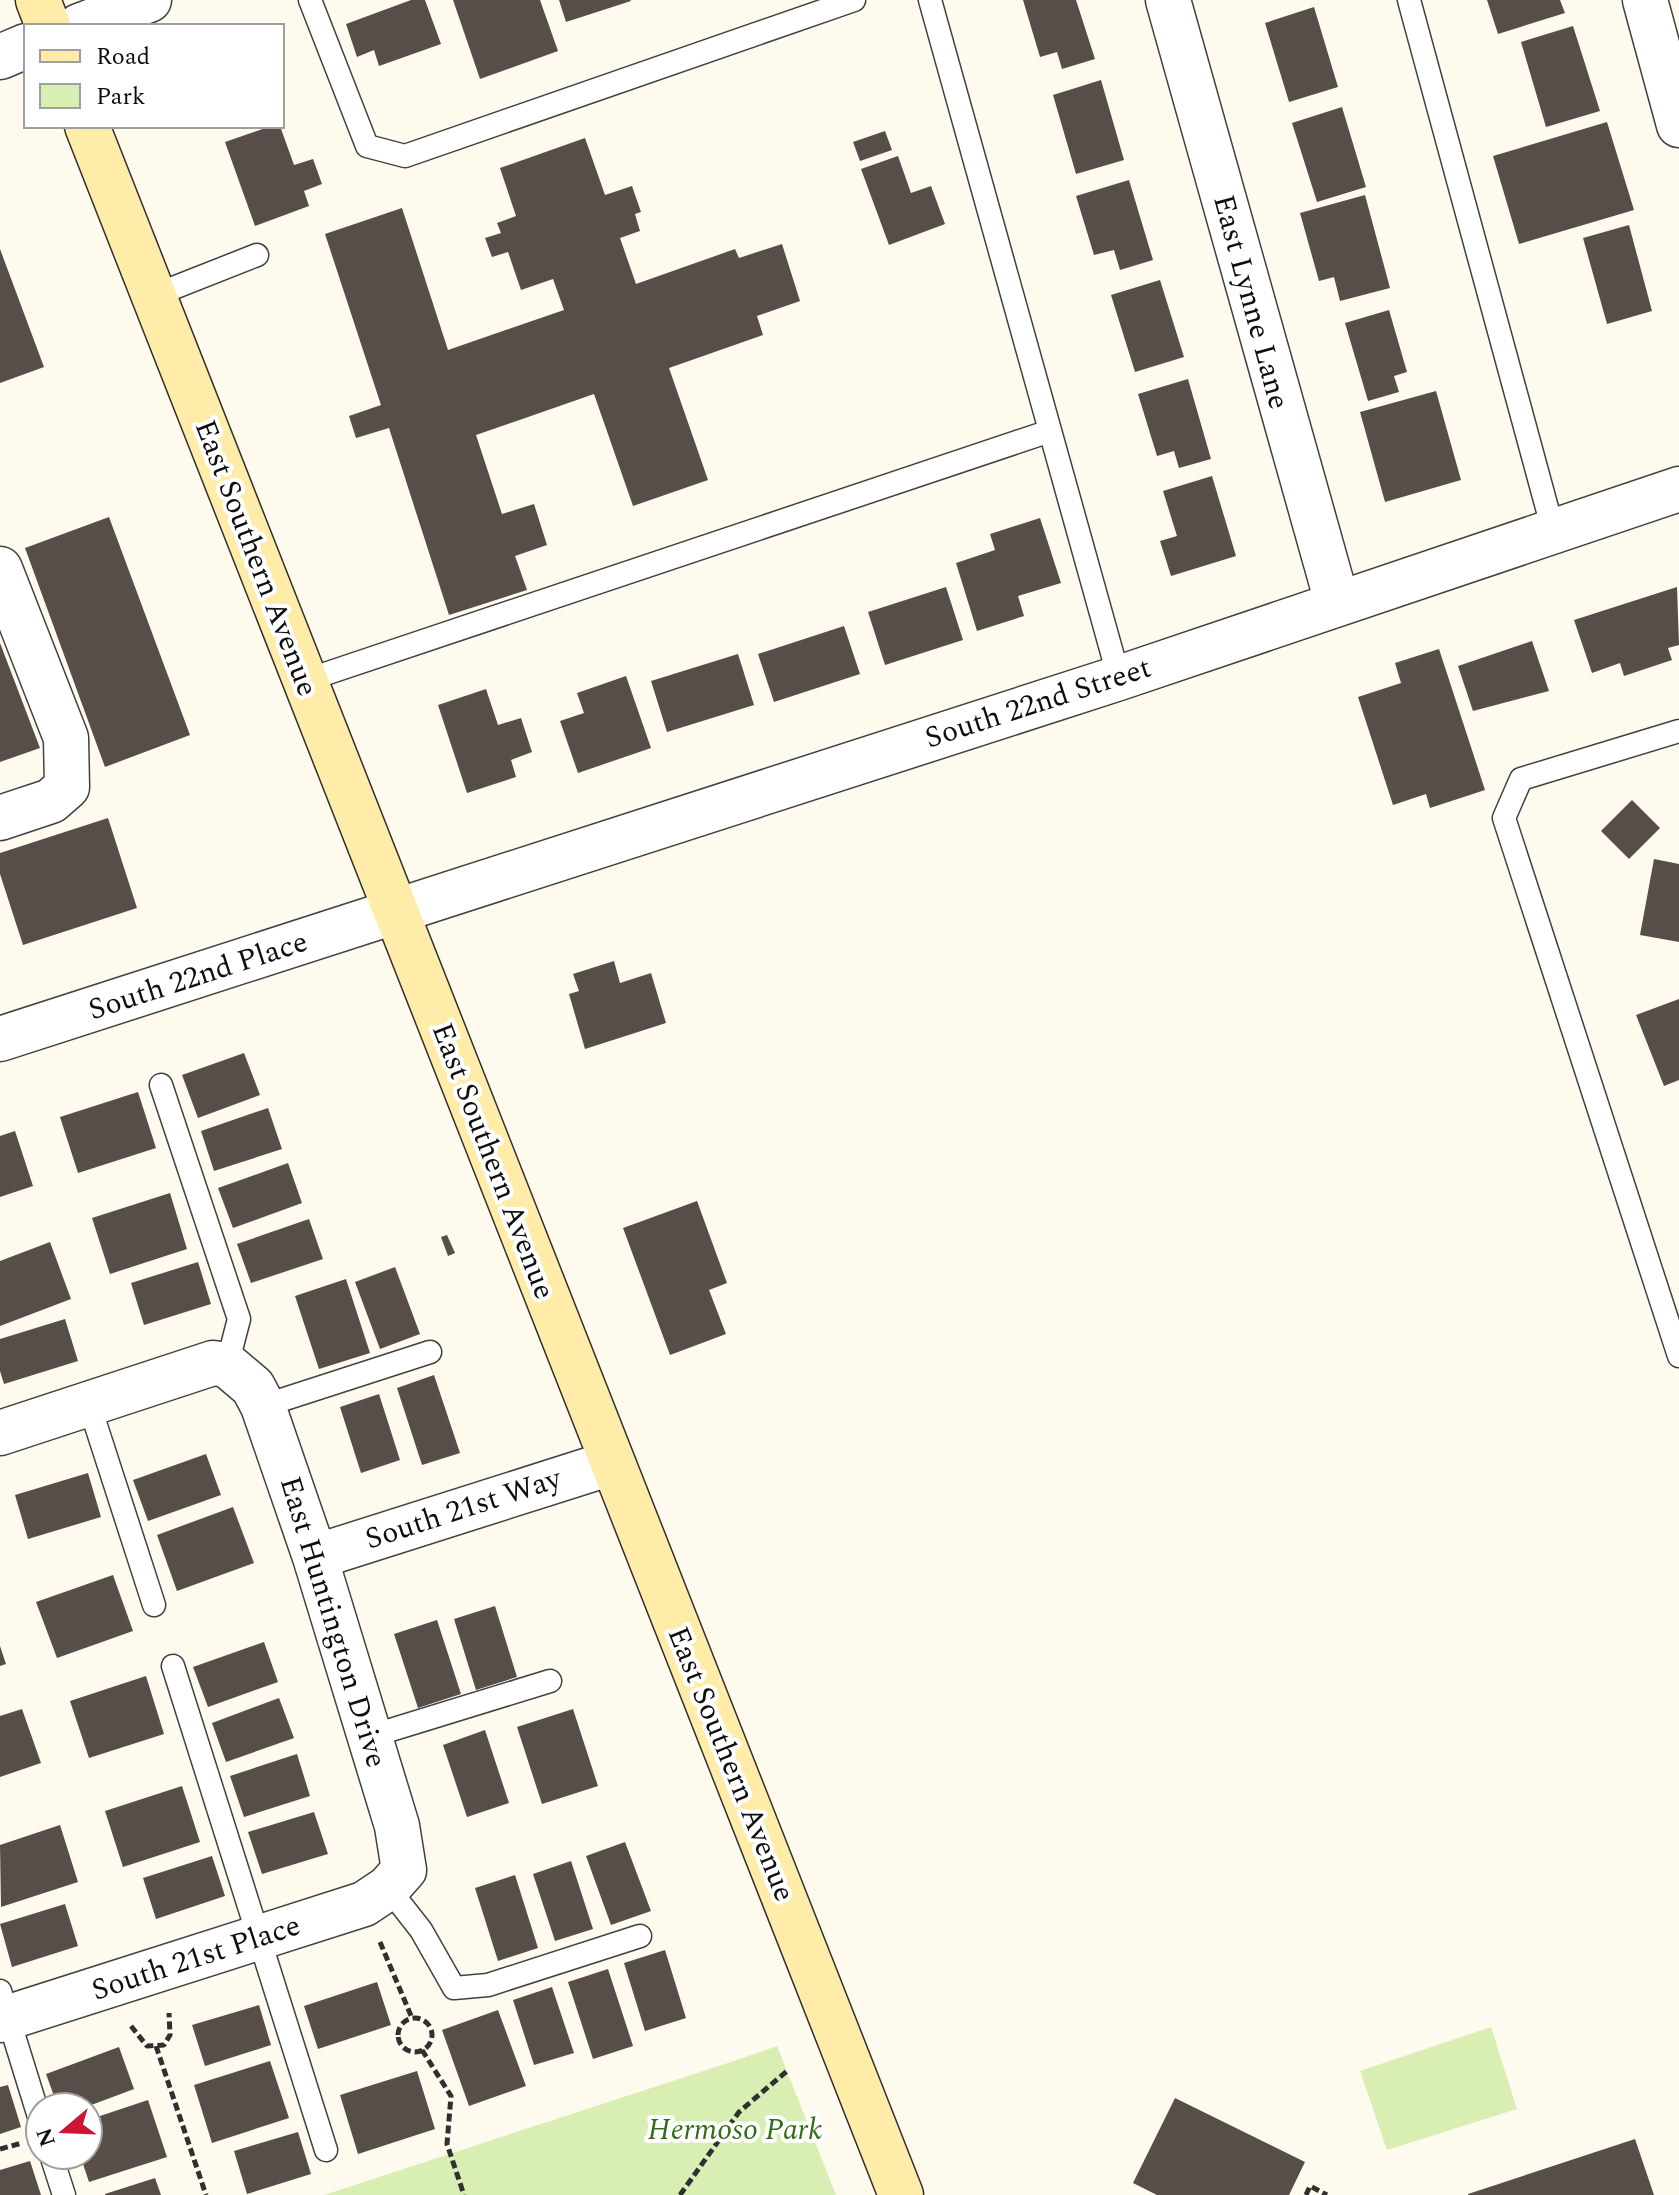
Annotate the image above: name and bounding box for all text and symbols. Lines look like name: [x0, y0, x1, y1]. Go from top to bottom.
legend: [24, 24, 284, 128]
text: Road: [96, 39, 150, 75]
text: Park: [96, 79, 146, 115]
street label: East Lynne Lane: [1200, 189, 1302, 415]
street label: East Southern Avenue: [182, 413, 330, 703]
street label: South 22nd Street: [919, 645, 1157, 761]
street label: South 22nd Place: [82, 919, 314, 1033]
street label: East Southern Avenue: [419, 1016, 567, 1306]
street label: South 21st Way: [359, 1455, 568, 1562]
street label: East Huntington Drive: [267, 1471, 399, 1773]
street label: East Southern Avenue: [655, 1620, 807, 1908]
street label: South 21st Place: [85, 1903, 307, 2013]
north arrow: [24, 2091, 104, 2171]
park label: Hermoso Park: [648, 2107, 822, 2153]
text: N: [28, 2123, 65, 2151]

